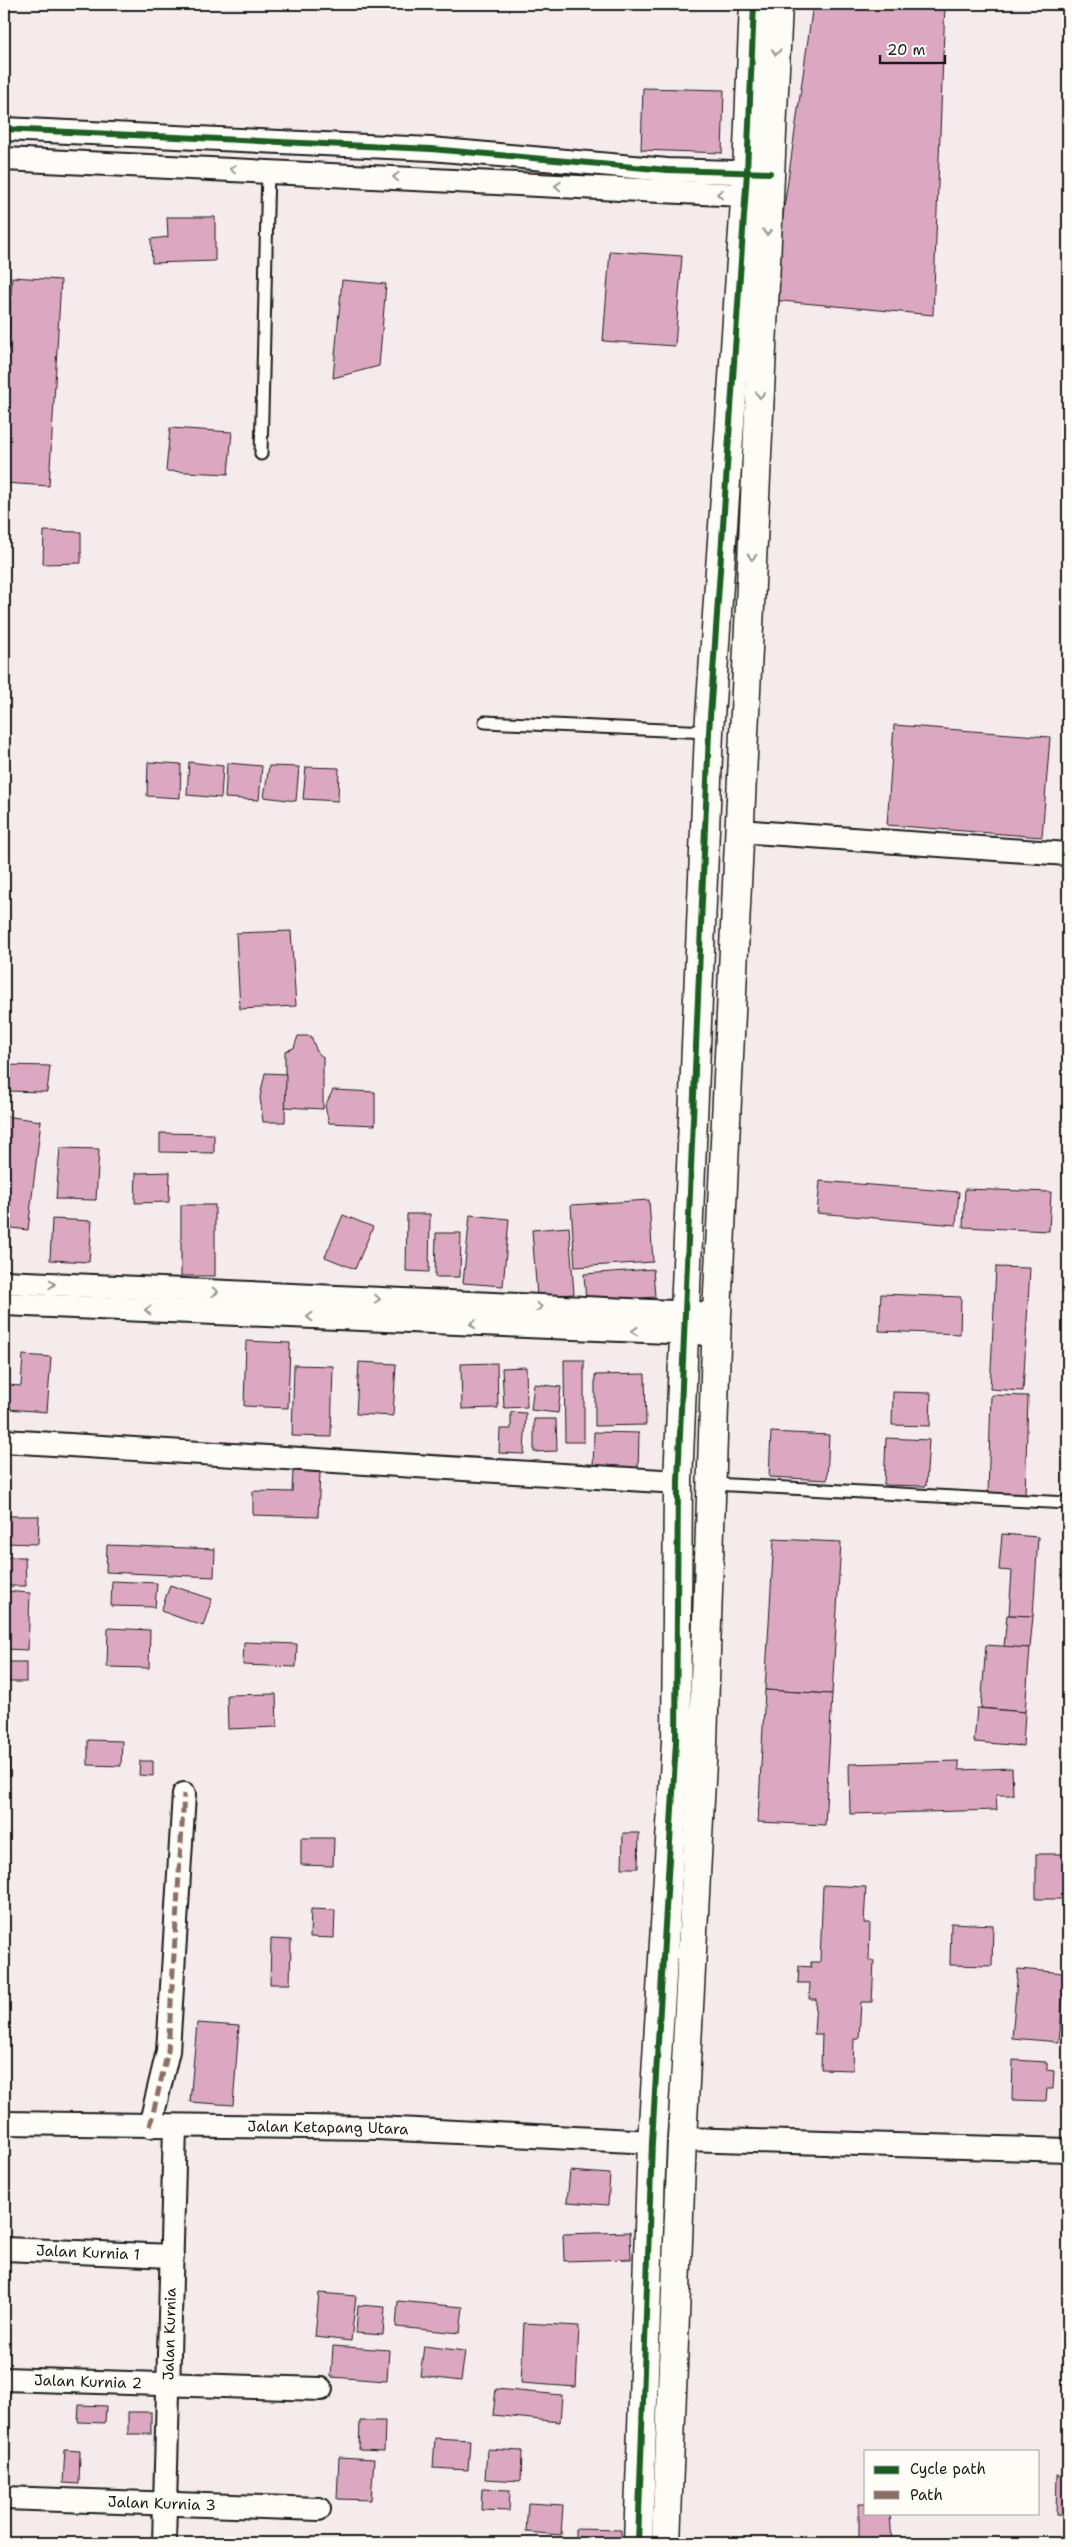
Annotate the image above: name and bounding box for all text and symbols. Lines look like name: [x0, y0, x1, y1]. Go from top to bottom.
scale bar: [880, 32, 944, 64]
text: 20 m: [887, 40, 926, 60]
one-way arrow: [771, 49, 781, 57]
one-way arrow: [229, 163, 237, 174]
one-way arrow: [391, 171, 399, 182]
one-way arrow: [554, 180, 562, 191]
one-way arrow: [716, 189, 724, 200]
one-way arrow: [762, 228, 773, 236]
one-way arrow: [754, 391, 765, 399]
one-way arrow: [747, 553, 758, 561]
one-way arrow: [49, 1279, 57, 1290]
one-way arrow: [211, 1286, 219, 1297]
one-way arrow: [373, 1294, 381, 1305]
one-way arrow: [536, 1301, 544, 1312]
one-way arrow: [144, 1305, 152, 1316]
one-way arrow: [306, 1312, 314, 1323]
one-way arrow: [468, 1319, 476, 1330]
one-way arrow: [631, 1326, 639, 1337]
street label: Jalan Ketapang Utara: [247, 2116, 410, 2140]
street label: Jalan Kurnia 1: [35, 2240, 140, 2265]
street label: Jalan Kurnia: [158, 2287, 181, 2381]
street label: Jalan Kurnia 2: [33, 2370, 142, 2393]
legend: [864, 2450, 1040, 2514]
text: Cycle path: [910, 2459, 986, 2479]
text: Path: [910, 2485, 943, 2505]
street label: Jalan Kurnia 3: [107, 2492, 216, 2515]

